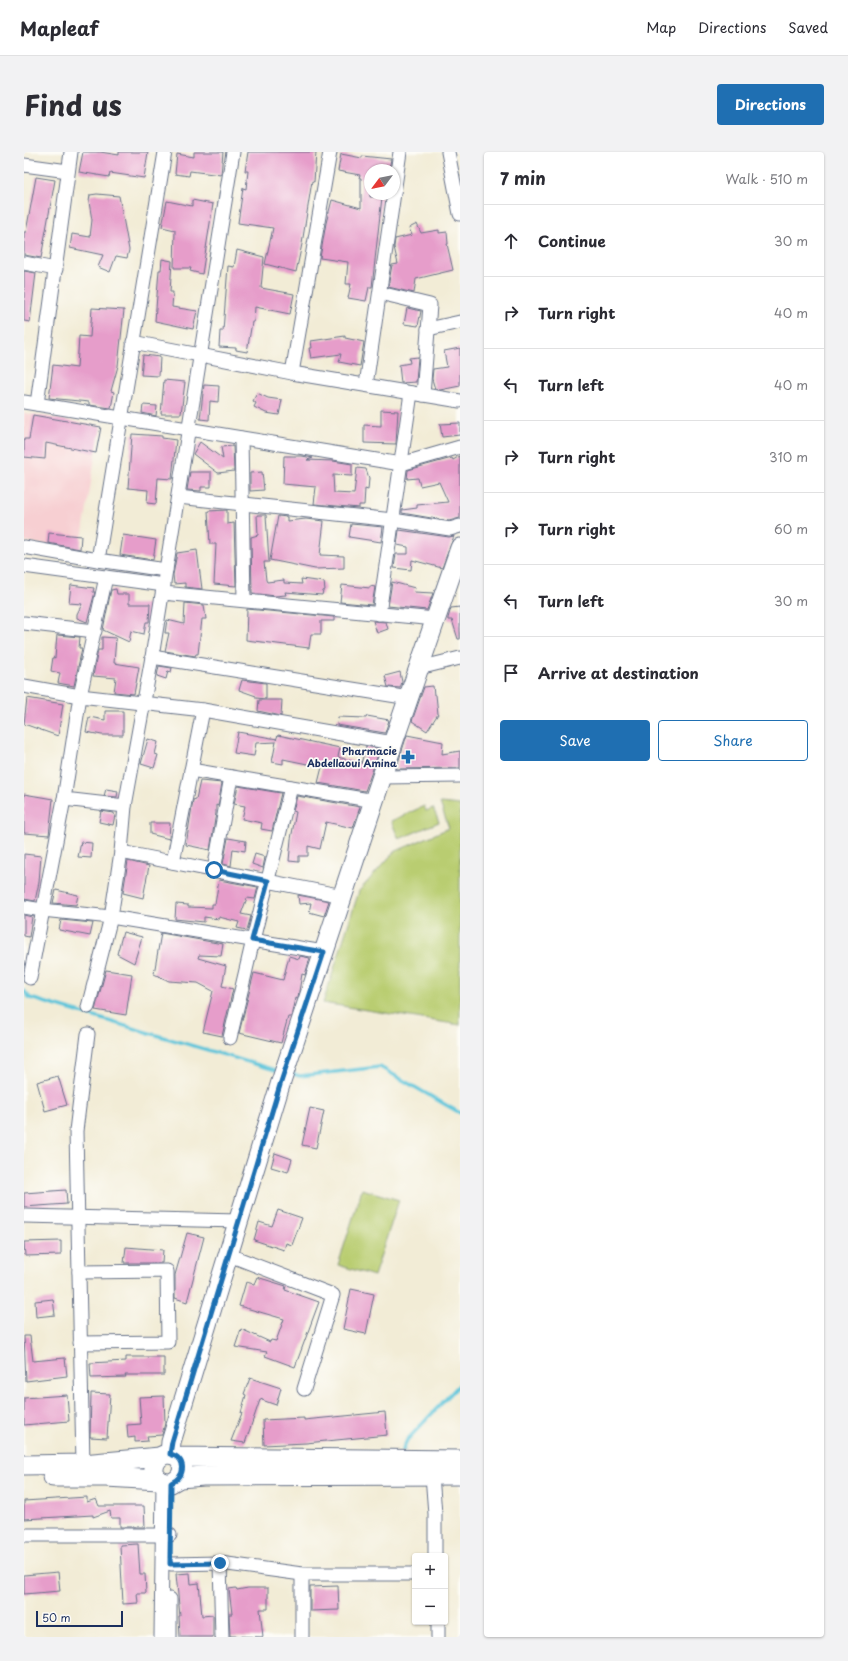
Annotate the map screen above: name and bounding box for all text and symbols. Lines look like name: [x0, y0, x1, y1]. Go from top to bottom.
text: Mapleaf: [20, 14, 98, 42]
text: Map: [646, 17, 676, 38]
text: Directions: [698, 17, 766, 38]
text: Saved: [788, 17, 828, 38]
text: Find us: [24, 83, 122, 126]
button: Directions: [717, 84, 824, 125]
north arrow: [364, 164, 400, 200]
text: 7 min: [500, 165, 546, 191]
text: Walk · 510 m: [725, 169, 808, 188]
text: Continue: [538, 229, 606, 252]
icon: ahead: [500, 230, 522, 252]
text: 30 m: [774, 231, 808, 250]
text: Turn right: [538, 301, 615, 324]
icon: right: [500, 302, 522, 324]
text: 40 m: [774, 303, 808, 322]
text: Turn left: [538, 373, 604, 396]
icon: left: [500, 374, 522, 396]
text: 40 m: [774, 375, 808, 394]
text: Turn right: [538, 445, 615, 468]
icon: right: [500, 446, 522, 468]
text: 310 m: [769, 447, 808, 466]
text: Turn right: [538, 517, 615, 540]
icon: right: [500, 518, 522, 540]
text: 60 m: [774, 519, 808, 538]
text: Turn left: [538, 589, 604, 612]
icon: left: [500, 590, 522, 612]
text: 30 m: [774, 591, 808, 610]
text: Arrive at destination: [538, 661, 699, 684]
icon: arrive: [500, 662, 522, 684]
button: Save: [500, 720, 650, 761]
button: Share: [658, 720, 808, 761]
place label: Pharmacie Abdellaoui Amina: [306, 743, 398, 770]
pharmacy icon: Pharmacie Abdellaoui Amina: [400, 749, 416, 765]
route start: [205, 861, 223, 879]
map controls: [412, 1553, 448, 1625]
button: +: [412, 1553, 448, 1589]
route end: [211, 1554, 229, 1572]
button: −: [412, 1589, 448, 1625]
scale bar: [36, 1609, 123, 1628]
text: 50 m: [42, 1609, 71, 1626]

